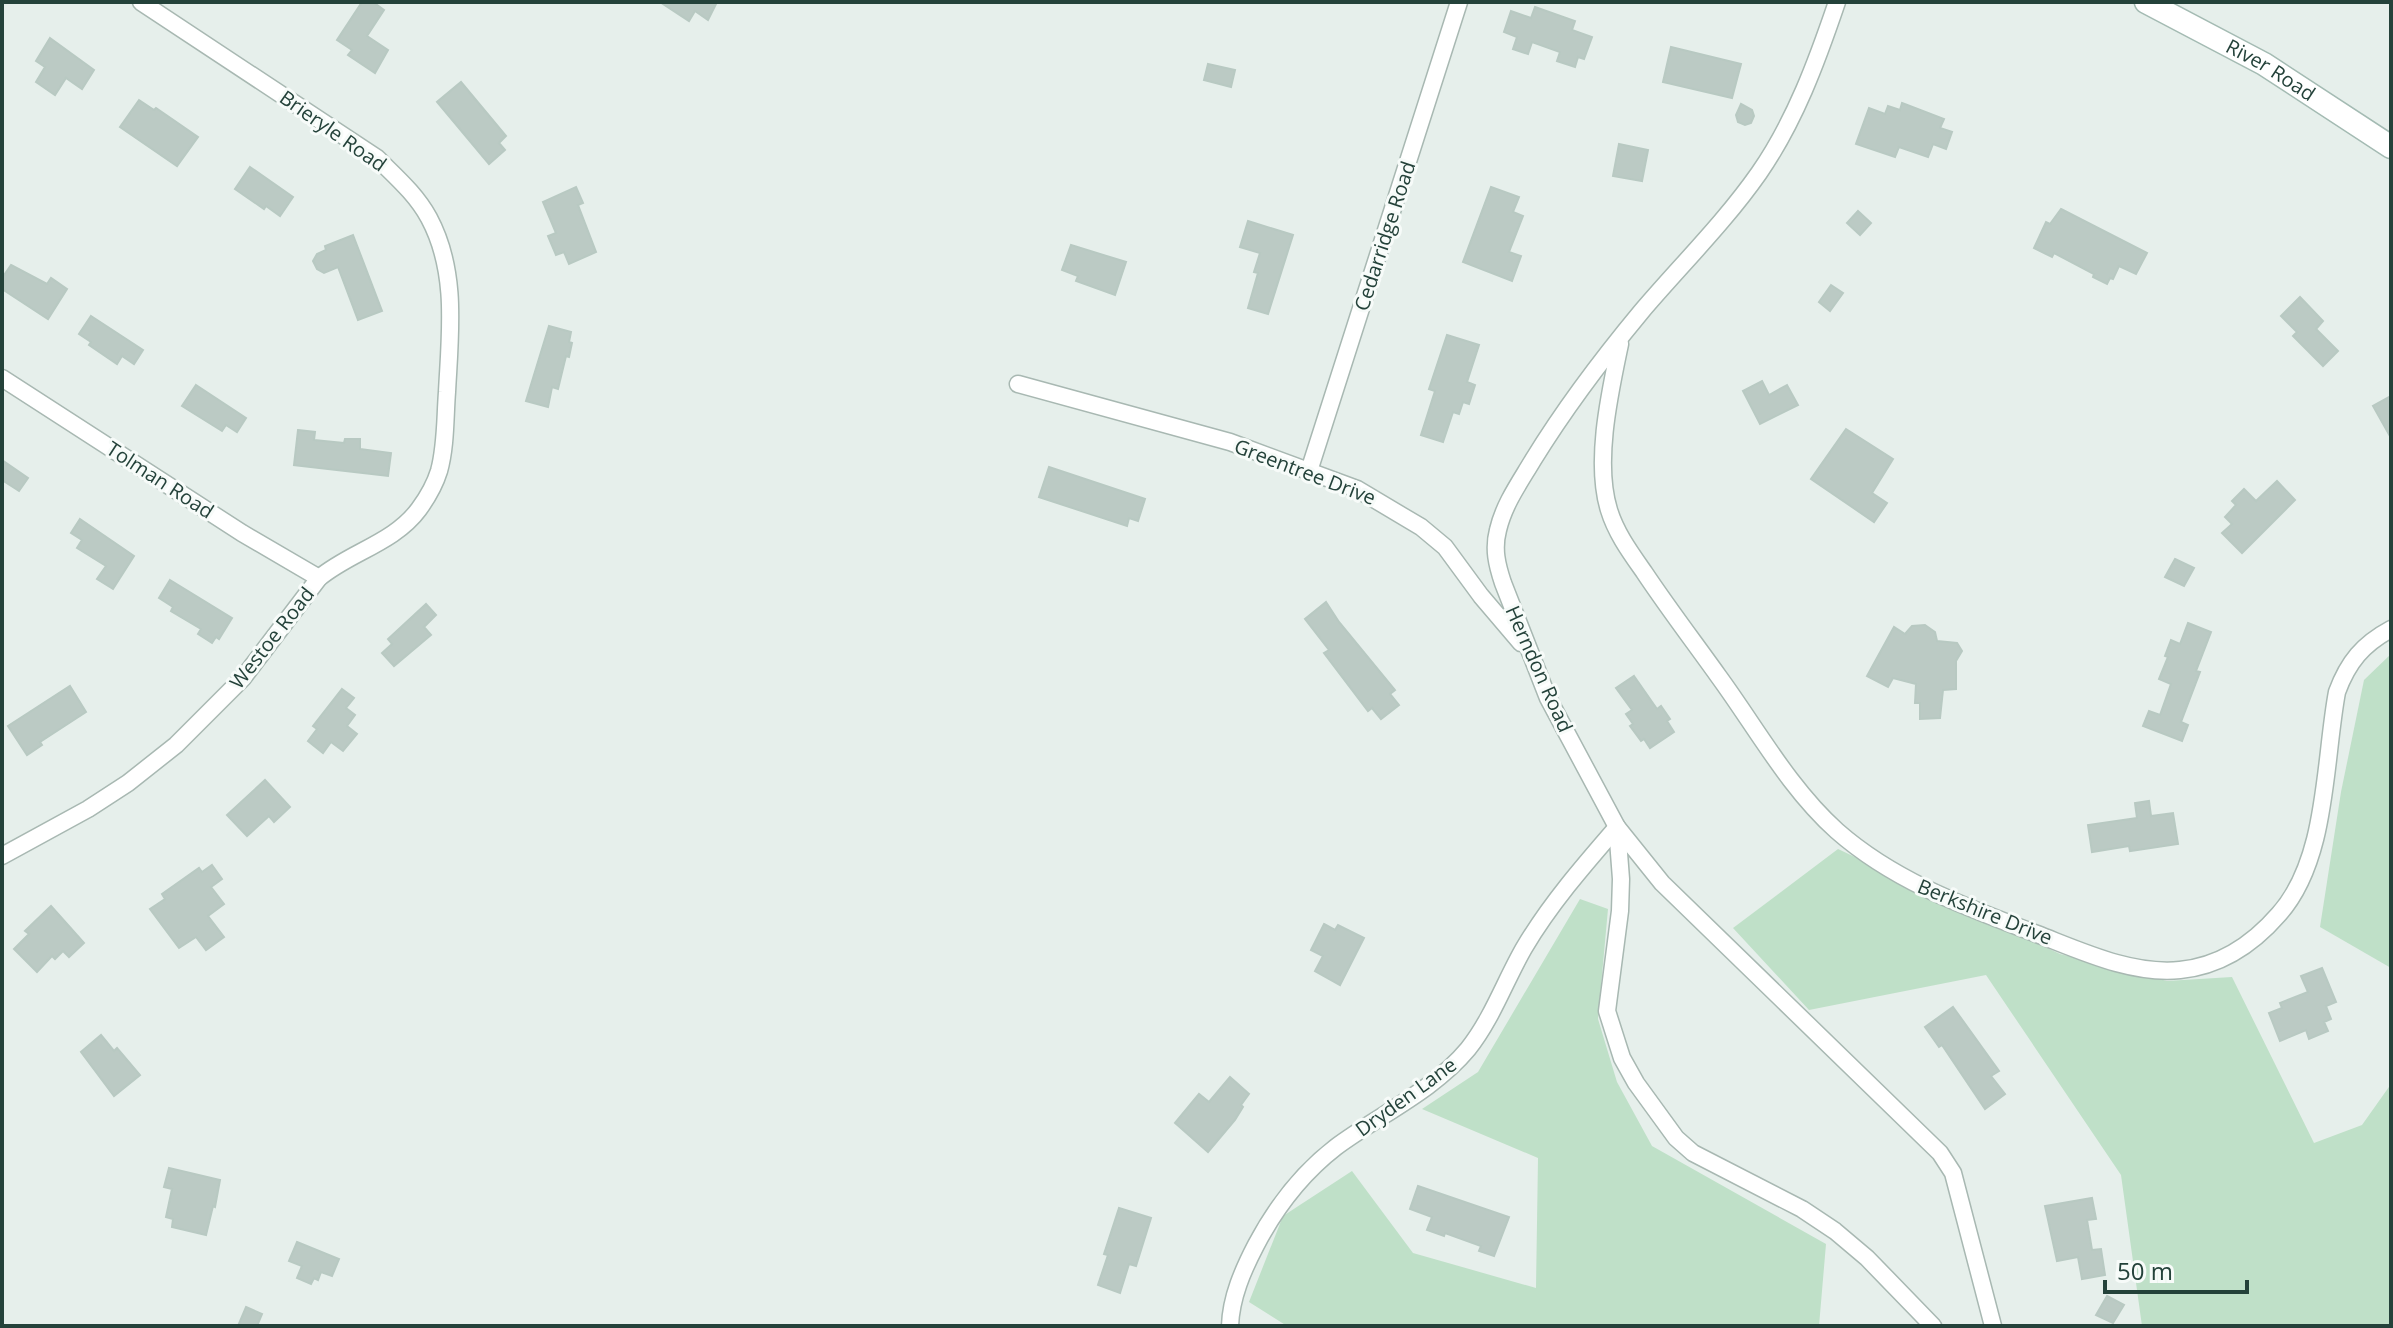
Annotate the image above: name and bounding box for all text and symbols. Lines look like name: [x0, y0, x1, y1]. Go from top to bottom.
street label: River Road: [2221, 32, 2321, 107]
street label: Brieryle Road: [274, 84, 392, 177]
street label: Cedarridge Road: [1348, 158, 1421, 314]
street label: Greentree Drive: [1231, 432, 1380, 511]
street label: Tolman Road: [101, 435, 219, 524]
street label: Westoe Road: [223, 581, 320, 694]
street label: Herndon Road: [1499, 601, 1579, 736]
street label: Berkshire Drive: [1914, 872, 2057, 951]
street label: Dryden Lane: [1350, 1051, 1462, 1142]
scale bar: [2105, 1244, 2247, 1294]
text: 50 m: [2117, 1254, 2173, 1287]

